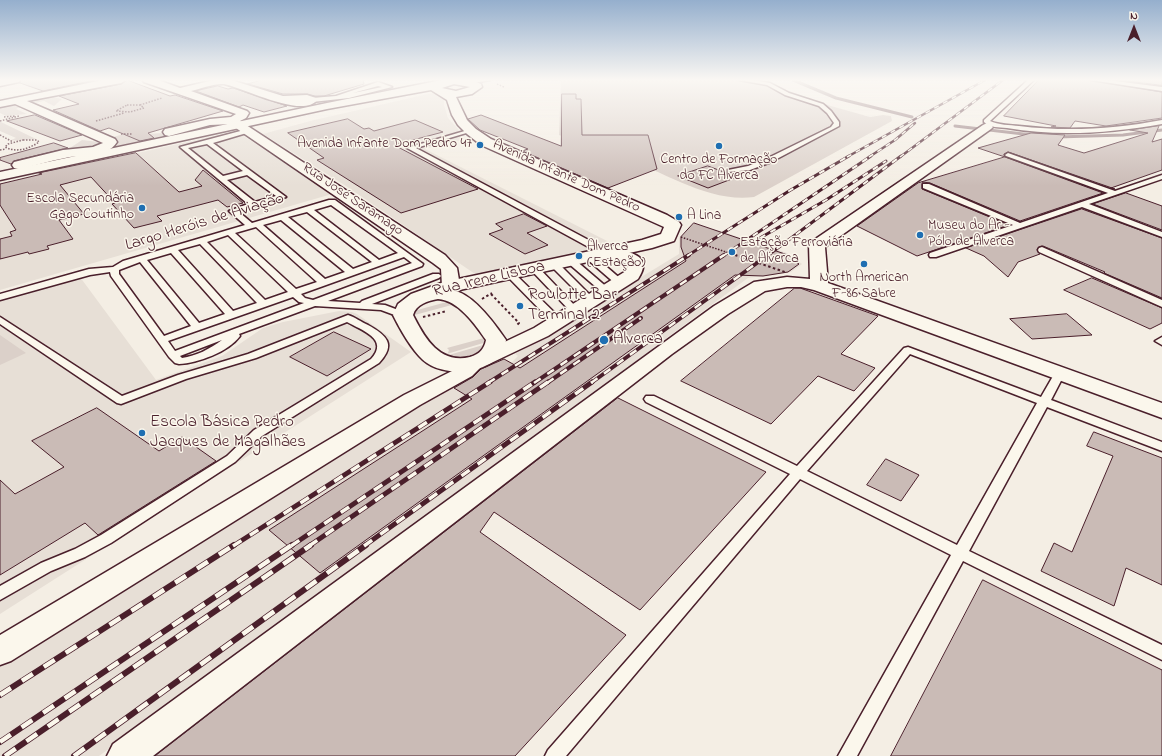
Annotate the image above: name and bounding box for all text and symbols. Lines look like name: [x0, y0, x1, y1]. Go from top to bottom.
north arrow: [1114, 8, 1154, 48]
text: N: [1130, 8, 1138, 24]
place label: Avenida Infante Dom Pedro 47: [297, 137, 472, 153]
street label: Avenida Infante Dom Pedro: [490, 137, 642, 217]
marker: Avenida Infante Dom Pedro 47: [475, 140, 485, 150]
marker: Centro de Formação do FC Alverca: [714, 141, 724, 151]
place label: Centro de Formação do FC Alverca: [661, 153, 777, 186]
street label: Rua José Saramago: [298, 160, 406, 240]
street label: Largo Heróis de Aviação: [123, 189, 287, 257]
place label: Escola Secundária Gago Coutinho: [26, 192, 134, 224]
marker: Escola Secundária Gago Coutinho: [137, 203, 147, 213]
place label: A Lina: [687, 209, 721, 225]
marker: A Lina: [674, 212, 684, 222]
place label: Museu do Ar - Pólo de Alverca: [928, 219, 1014, 252]
marker: Museu do Ar - Pólo de Alverca: [915, 230, 925, 240]
place label: Estação Ferroviária de Alverca: [740, 236, 853, 268]
place label: Alverca (Estação): [587, 240, 645, 272]
marker: Estação Ferroviária de Alverca: [727, 247, 737, 257]
marker: Alverca (Estação): [574, 251, 584, 261]
street label: Rua Irene Lisboa: [431, 257, 547, 303]
marker: North American F-86 Sabre: [859, 259, 869, 269]
place label: North American F-86 Sabre: [819, 271, 909, 304]
place label: Roulotte Bar Terminal 2: [528, 286, 617, 326]
marker: Roulotte Bar Terminal 2: [515, 301, 525, 311]
place label: Alverca: [613, 330, 663, 350]
marker: Alverca: [598, 334, 610, 346]
place label: Escola Básica Pedro Jacques de Magalhães: [150, 413, 306, 453]
marker: Escola Básica Pedro Jacques de Magalhães: [137, 428, 147, 438]

